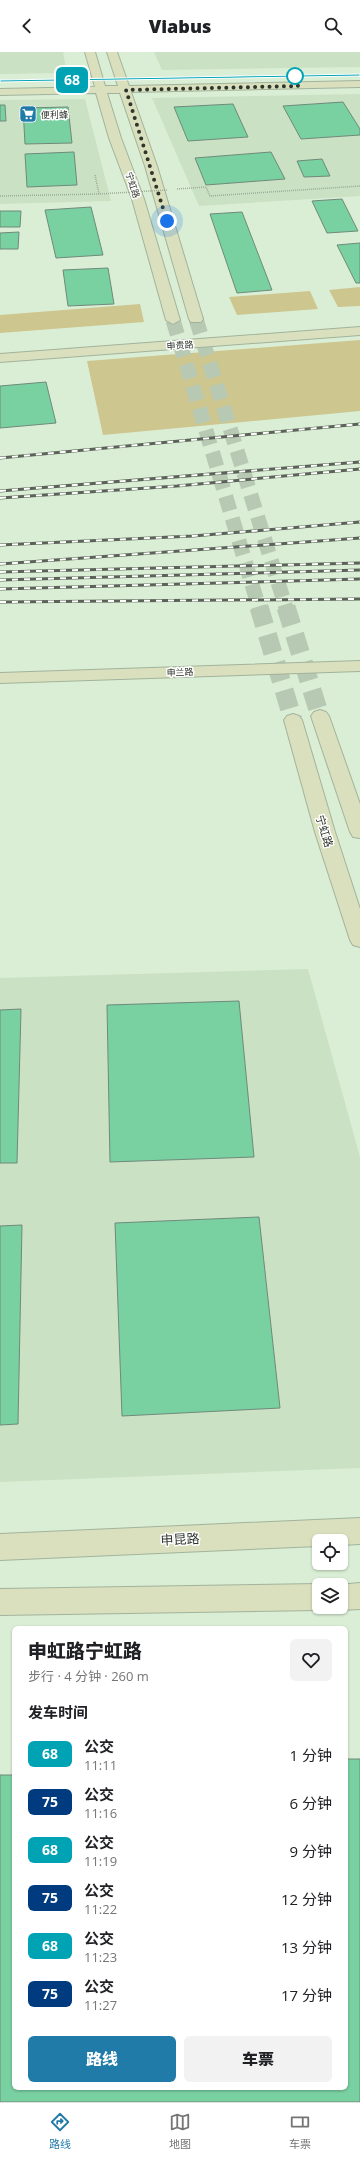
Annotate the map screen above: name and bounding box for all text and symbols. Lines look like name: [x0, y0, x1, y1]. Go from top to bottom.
text: Viabus: [149, 14, 211, 38]
icon: back: [16, 15, 38, 37]
icon: search: [322, 15, 344, 37]
line badge: 68: [54, 67, 90, 93]
unlabelled marker: [286, 67, 304, 85]
text: 68: [64, 70, 80, 89]
supermarket icon: 便利蜂: [18, 104, 38, 124]
place label: 便利蜂: [41, 108, 68, 121]
street label: 宁虹路: [123, 170, 143, 200]
your location: [157, 211, 177, 231]
street label: 申贵路: [166, 338, 194, 352]
street label: 申兰路: [166, 665, 194, 679]
street label: 宁虹路: [313, 813, 337, 849]
street label: 申昆路: [160, 1529, 200, 1549]
map controls: [312, 1534, 348, 1614]
button: locate: [312, 1534, 348, 1570]
button: layers: [312, 1578, 348, 1614]
text: 申虹路宁虹路: [28, 1638, 142, 1664]
button: heart: [290, 1639, 332, 1681]
text: 步行 · 4 分钟 · 260 m: [28, 1667, 149, 1685]
text: 发车时间: [28, 1702, 88, 1722]
text: 公交: [84, 1736, 114, 1756]
text: 68: [42, 1744, 58, 1763]
text: 1 分钟: [290, 1745, 332, 1765]
text: 11:11: [84, 1756, 117, 1774]
text: 公交: [84, 1784, 114, 1804]
text: 75: [42, 1792, 58, 1811]
text: 6 分钟: [290, 1793, 332, 1813]
text: 11:16: [84, 1804, 117, 1822]
text: 公交: [84, 1832, 114, 1852]
text: 68: [42, 1840, 58, 1859]
text: 9 分钟: [290, 1841, 332, 1861]
text: 11:19: [84, 1852, 117, 1870]
text: 公交: [84, 1880, 114, 1900]
text: 75: [42, 1888, 58, 1907]
text: 12 分钟: [281, 1889, 332, 1909]
text: 11:22: [84, 1900, 117, 1918]
text: 公交: [84, 1928, 114, 1948]
text: 68: [42, 1936, 58, 1955]
text: 13 分钟: [281, 1937, 332, 1957]
text: 11:23: [84, 1948, 117, 1966]
text: 公交: [84, 1976, 114, 1996]
text: 75: [42, 1984, 58, 2003]
text: 17 分钟: [281, 1985, 332, 2005]
text: 11:27: [84, 1996, 117, 2014]
button: 路线: [28, 2036, 176, 2082]
button: 车票: [184, 2036, 332, 2082]
tab: 路线: [49, 2111, 71, 2151]
tab: 地图: [169, 2111, 191, 2151]
tab: 车票: [289, 2111, 311, 2151]

